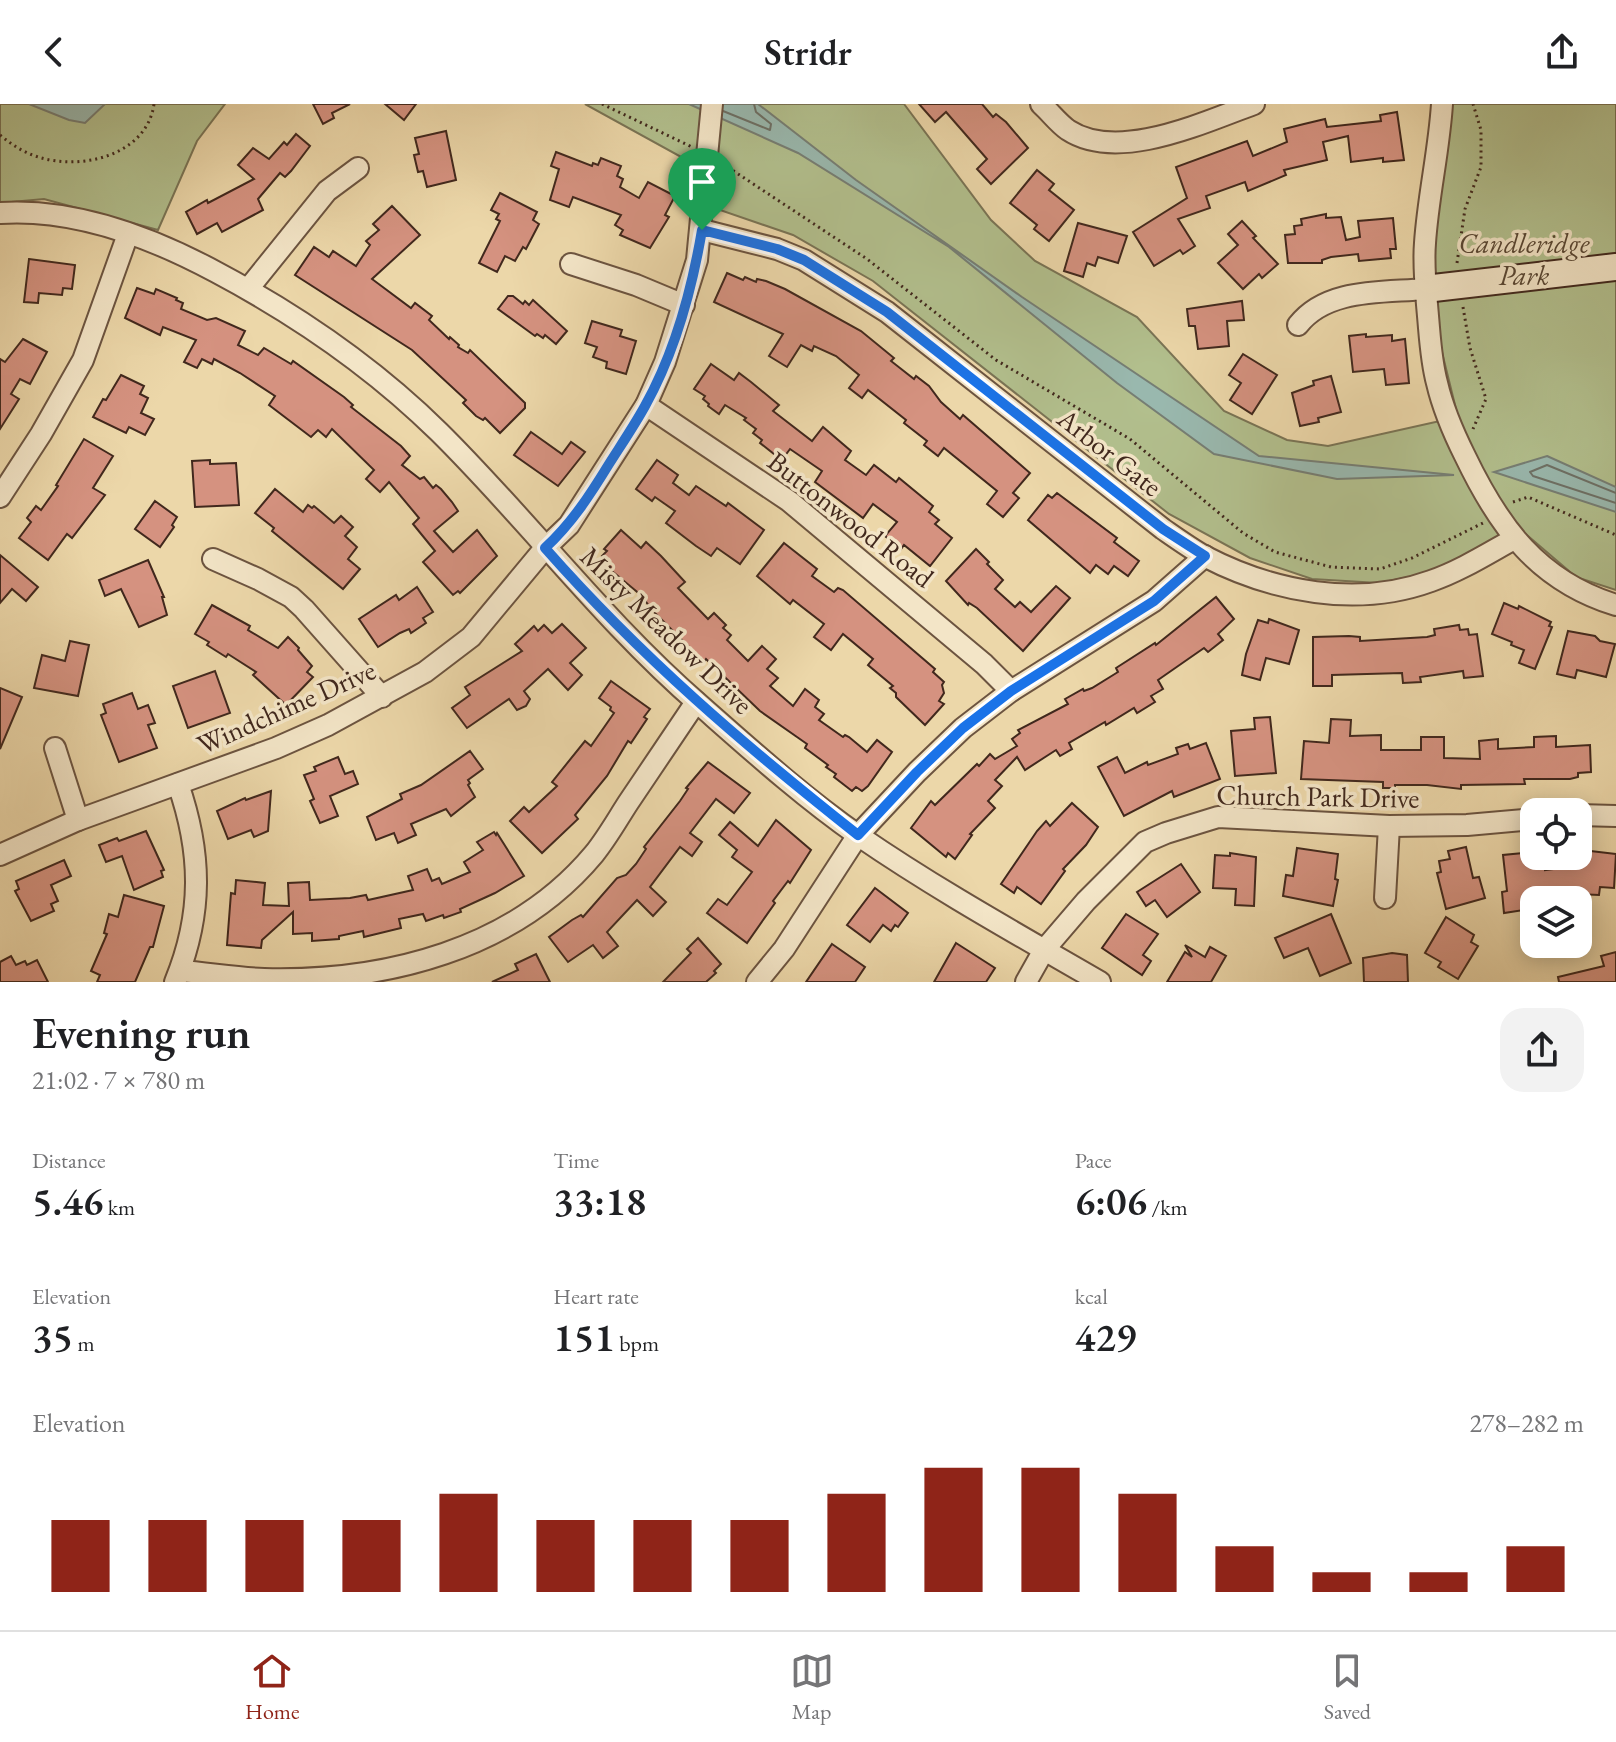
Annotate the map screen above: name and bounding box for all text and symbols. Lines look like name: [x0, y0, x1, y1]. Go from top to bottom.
text: Stridr: [764, 29, 852, 76]
icon: back: [32, 30, 76, 74]
icon: share: [1540, 30, 1584, 74]
pin: [668, 148, 736, 230]
icon: arrive: [680, 160, 724, 204]
park label: Candleridge Park: [1458, 225, 1590, 293]
street label: Arbor Gate: [1050, 399, 1170, 504]
street label: Buttonwood Road: [761, 443, 942, 596]
street label: Misty Meadow Drive: [573, 538, 761, 722]
street label: Windchime Drive: [191, 652, 381, 762]
street label: Church Park Drive: [1216, 776, 1420, 816]
map controls: [1520, 798, 1592, 958]
button: locate: [1520, 798, 1592, 870]
button: layers: [1520, 886, 1592, 958]
text: Evening run: [32, 1004, 251, 1061]
button: share: [1500, 1008, 1584, 1092]
text: 21:02 · 7 × 780 m: [32, 1063, 205, 1097]
text: Distance: [32, 1146, 105, 1175]
text: Time: [553, 1146, 599, 1175]
text: Pace: [1075, 1146, 1112, 1175]
text: 5.46: [32, 1175, 103, 1227]
text: 33:18: [553, 1175, 646, 1227]
text: 6:06: [1075, 1175, 1147, 1227]
text: km: [103, 1193, 135, 1222]
text: /km: [1147, 1193, 1188, 1222]
text: Elevation: [32, 1282, 111, 1311]
text: Heart rate: [553, 1282, 639, 1311]
text: kcal: [1075, 1282, 1108, 1311]
text: 35: [32, 1311, 73, 1363]
text: 151: [553, 1311, 615, 1363]
text: 429: [1075, 1311, 1136, 1363]
text: m: [73, 1329, 95, 1358]
text: bpm: [615, 1329, 659, 1358]
text: Elevation: [32, 1406, 126, 1440]
text: 278–282 m: [1469, 1406, 1584, 1440]
tab: Home: [245, 1649, 299, 1726]
tab: Map: [790, 1649, 834, 1726]
tab: Saved: [1324, 1649, 1371, 1726]

